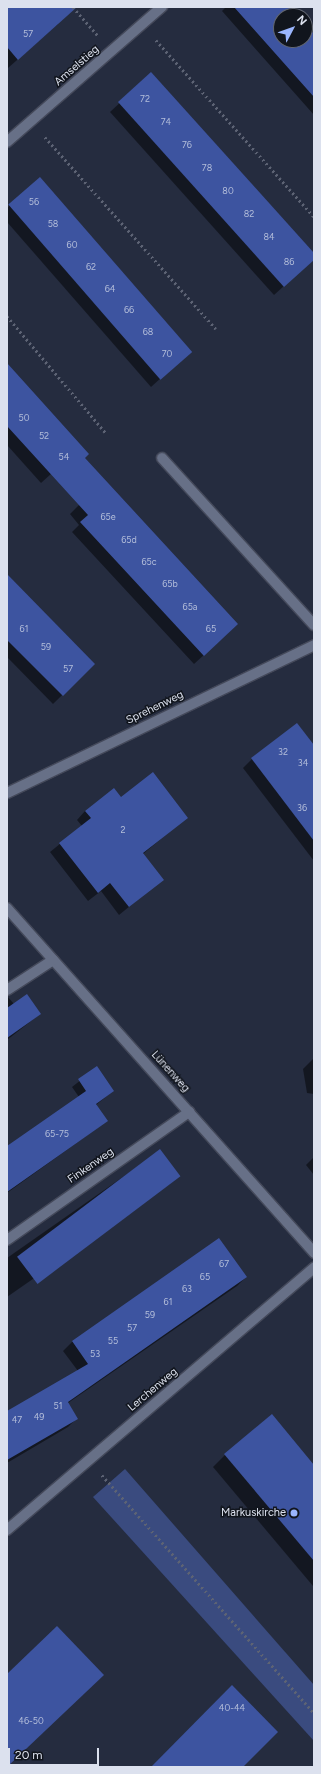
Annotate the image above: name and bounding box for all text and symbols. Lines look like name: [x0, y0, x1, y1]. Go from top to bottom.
north arrow: [273, 8, 313, 48]
text: N: [294, 13, 309, 28]
house number: 57: [23, 29, 33, 39]
street label: Amselstieg: [52, 43, 102, 89]
house number: 72: [140, 94, 150, 104]
house number: 74: [161, 117, 171, 127]
house number: 76: [182, 140, 192, 150]
house number: 78: [202, 163, 212, 173]
house number: 80: [222, 186, 234, 196]
house number: 56: [29, 197, 39, 207]
house number: 82: [244, 209, 254, 219]
house number: 58: [48, 219, 58, 229]
house number: 84: [263, 232, 275, 242]
house number: 60: [67, 240, 77, 250]
house number: 86: [284, 257, 294, 267]
house number: 62: [86, 262, 96, 272]
house number: 64: [105, 284, 115, 294]
house number: 66: [124, 305, 134, 315]
house number: 68: [143, 327, 153, 337]
house number: 70: [162, 349, 172, 359]
house number: 50: [19, 413, 29, 423]
house number: 52: [39, 431, 49, 441]
house number: 54: [59, 452, 69, 462]
house number: 65e: [100, 512, 116, 522]
house number: 65d: [121, 535, 137, 545]
house number: 65c: [141, 557, 157, 567]
house number: 65b: [162, 579, 178, 589]
house number: 65a: [183, 602, 197, 612]
house number: 61: [20, 624, 28, 634]
house number: 65: [206, 624, 216, 634]
house number: 59: [41, 642, 51, 652]
house number: 57: [63, 664, 73, 674]
street label: Sprehenweg: [124, 688, 186, 728]
house number: 32: [278, 747, 288, 757]
house number: 34: [298, 758, 308, 768]
house number: 36: [297, 803, 307, 813]
house number: 2: [120, 825, 126, 835]
street label: Lünenweg: [148, 1049, 192, 1095]
house number: 65-75: [45, 1129, 69, 1139]
street label: Finkenweg: [66, 1145, 116, 1187]
house number: 67: [219, 1259, 229, 1269]
house number: 65: [200, 1272, 210, 1282]
house number: 63: [182, 1284, 192, 1294]
house number: 61: [164, 1297, 172, 1307]
house number: 59: [145, 1310, 155, 1320]
house number: 57: [127, 1323, 137, 1333]
house number: 55: [108, 1336, 118, 1346]
house number: 53: [90, 1349, 100, 1359]
street label: Lerchenweg: [126, 1365, 180, 1415]
house number: 51: [54, 1401, 62, 1411]
house number: 49: [34, 1412, 44, 1422]
house number: 47: [12, 1415, 22, 1425]
place label: Markuskirche: [221, 1506, 286, 1520]
marker: Markuskirche: [289, 1508, 299, 1518]
house number: 40-44: [219, 1703, 245, 1713]
house number: 46-50: [18, 1716, 44, 1726]
scale bar: [10, 1740, 101, 1766]
text: 20 m: [15, 1748, 43, 1762]

